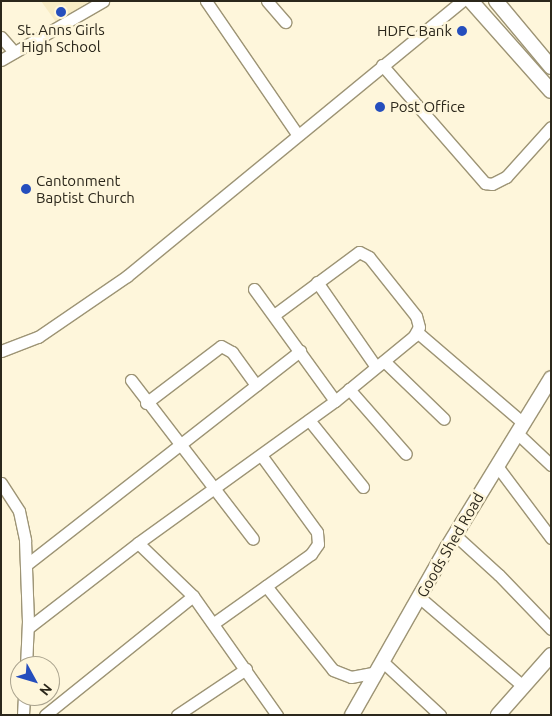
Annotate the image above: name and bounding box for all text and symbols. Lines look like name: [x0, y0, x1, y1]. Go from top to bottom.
marker: St. Anns Girls High School: [55, 6, 67, 18]
place label: St. Anns Girls High School: [17, 20, 105, 55]
place label: HDFC Bank: [377, 22, 452, 40]
marker: HDFC Bank: [456, 25, 468, 37]
place label: Post Office: [390, 98, 465, 116]
marker: Post Office: [374, 101, 386, 113]
place label: Cantonment Baptist Church: [36, 171, 135, 206]
marker: Cantonment Baptist Church: [20, 183, 32, 195]
street label: Goods Shed Road: [413, 490, 487, 600]
north arrow: [10, 656, 60, 706]
text: N: [36, 681, 55, 699]

